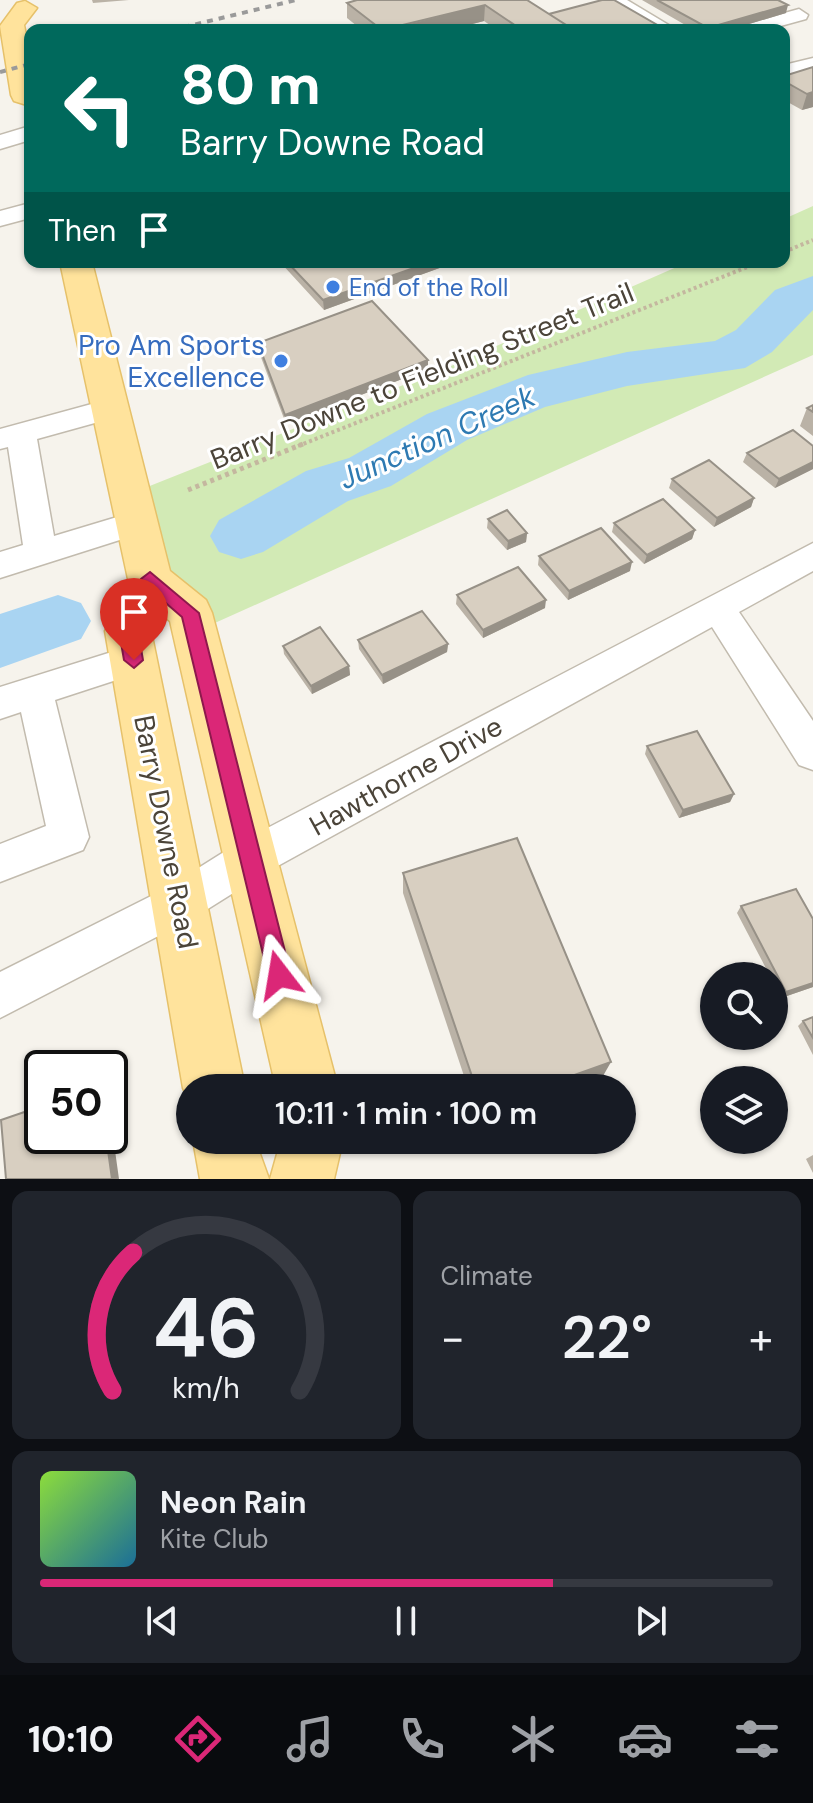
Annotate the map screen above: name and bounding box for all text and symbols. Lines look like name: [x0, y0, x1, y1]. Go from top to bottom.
text: 80 m: [180, 48, 321, 121]
icon: left: [48, 56, 152, 160]
text: Barry Downe Road: [180, 119, 485, 166]
icon: arrive: [132, 208, 176, 252]
text: Then: [48, 211, 116, 250]
place label: End of the Roll: [349, 272, 508, 303]
street label: Barry Downe to Fielding Street Trail: [205, 274, 639, 478]
marker: End of the Roll: [324, 278, 342, 296]
place label: Pro Am Sports Excellence: [78, 327, 265, 396]
marker: Pro Am Sports Excellence: [272, 352, 290, 370]
water label: Junction Creek: [333, 376, 542, 498]
pin: [100, 578, 168, 660]
icon: arrive: [112, 590, 156, 634]
street label: Hawthorne Drive: [303, 708, 509, 844]
street label: Barry Downe Road: [125, 712, 207, 952]
position arrow: [237, 933, 321, 1017]
map controls: [700, 962, 788, 1154]
button: search: [700, 962, 788, 1050]
speed limit sign: 50: [24, 1050, 128, 1154]
button: layers: [700, 1066, 788, 1154]
text: 10:11 · 1 min · 100 m: [275, 1094, 537, 1133]
text: Climate: [441, 1259, 533, 1293]
text: 46: [153, 1274, 260, 1383]
text: 22°: [561, 1298, 652, 1377]
text: −: [441, 1309, 465, 1367]
text: +: [749, 1309, 773, 1367]
text: km/h: [172, 1370, 240, 1407]
text: Neon Rain: [160, 1483, 306, 1522]
text: Kite Club: [160, 1522, 269, 1556]
icon: previous: [140, 1599, 184, 1643]
icon: pause: [384, 1599, 428, 1643]
icon: next: [629, 1599, 673, 1643]
icon: directions: [170, 1711, 226, 1767]
icon: music: [282, 1711, 338, 1767]
icon: phone: [394, 1711, 450, 1767]
icon: climate: [505, 1711, 561, 1767]
icon: car: [617, 1711, 673, 1767]
icon: filters: [729, 1711, 785, 1767]
text: 10:10: [28, 1716, 114, 1763]

